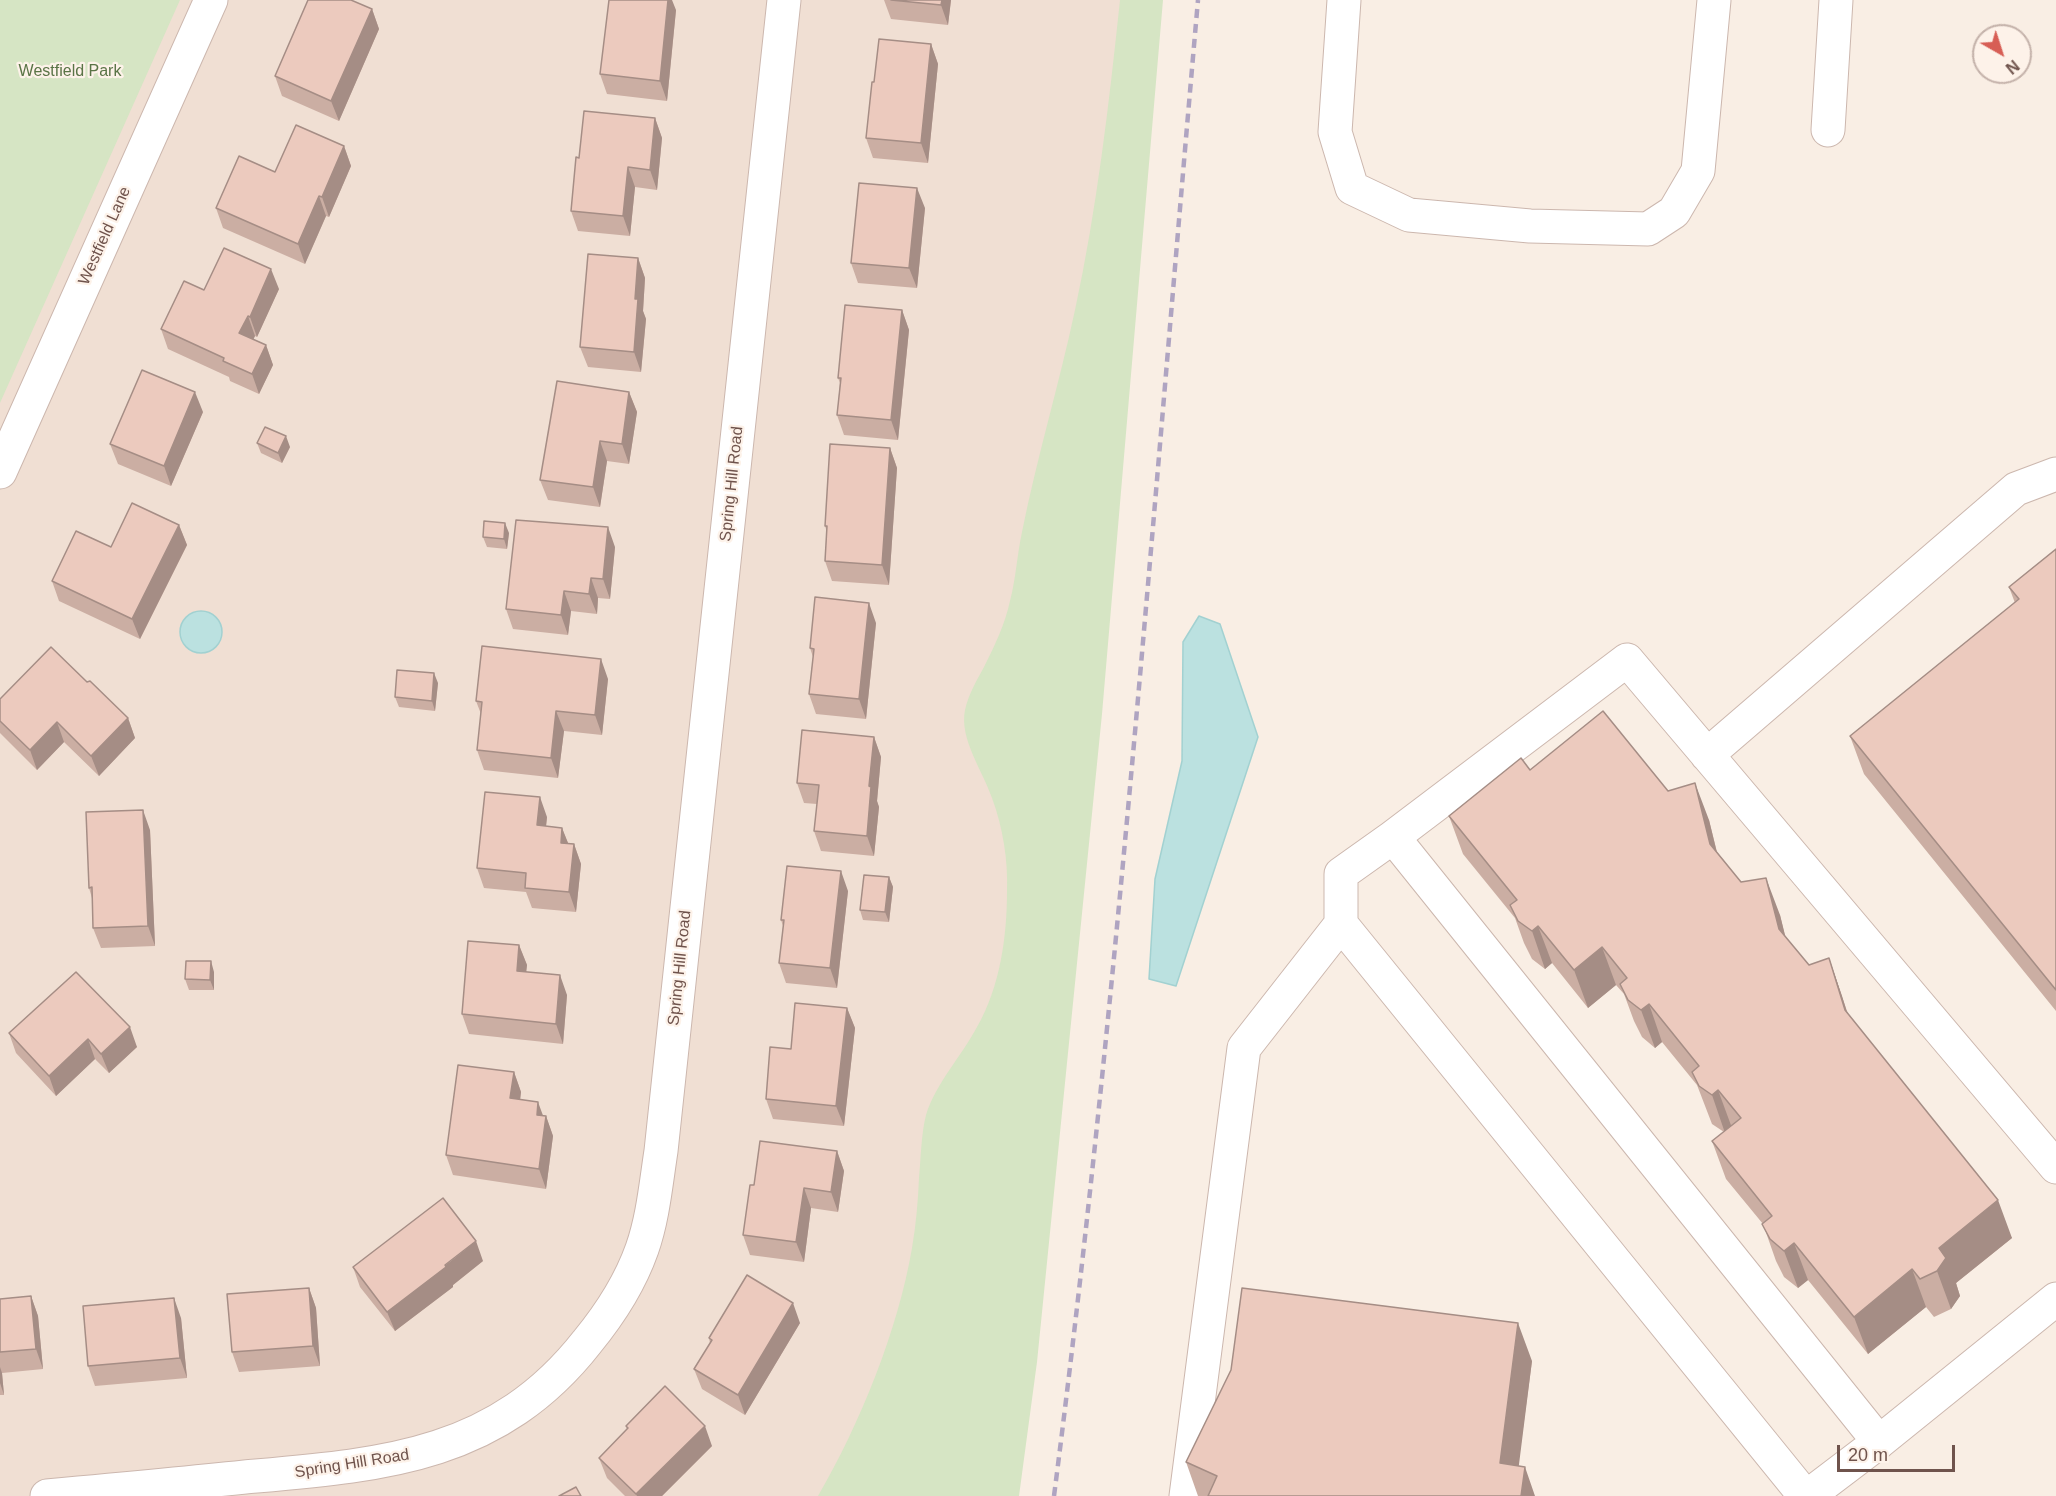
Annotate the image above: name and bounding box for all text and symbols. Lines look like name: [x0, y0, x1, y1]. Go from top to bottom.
north arrow: [1972, 24, 2032, 84]
text: N: [2003, 57, 2022, 77]
park label: Westfield Park: [19, 62, 121, 82]
street label: Westfield Lane: [75, 184, 135, 288]
street label: Spring Hill Road: [716, 426, 748, 542]
street label: Spring Hill Road: [664, 910, 696, 1026]
scale bar: [1840, 1433, 1958, 1471]
street label: Spring Hill Road: [293, 1445, 411, 1483]
text: 20 m: [1848, 1445, 1888, 1465]

